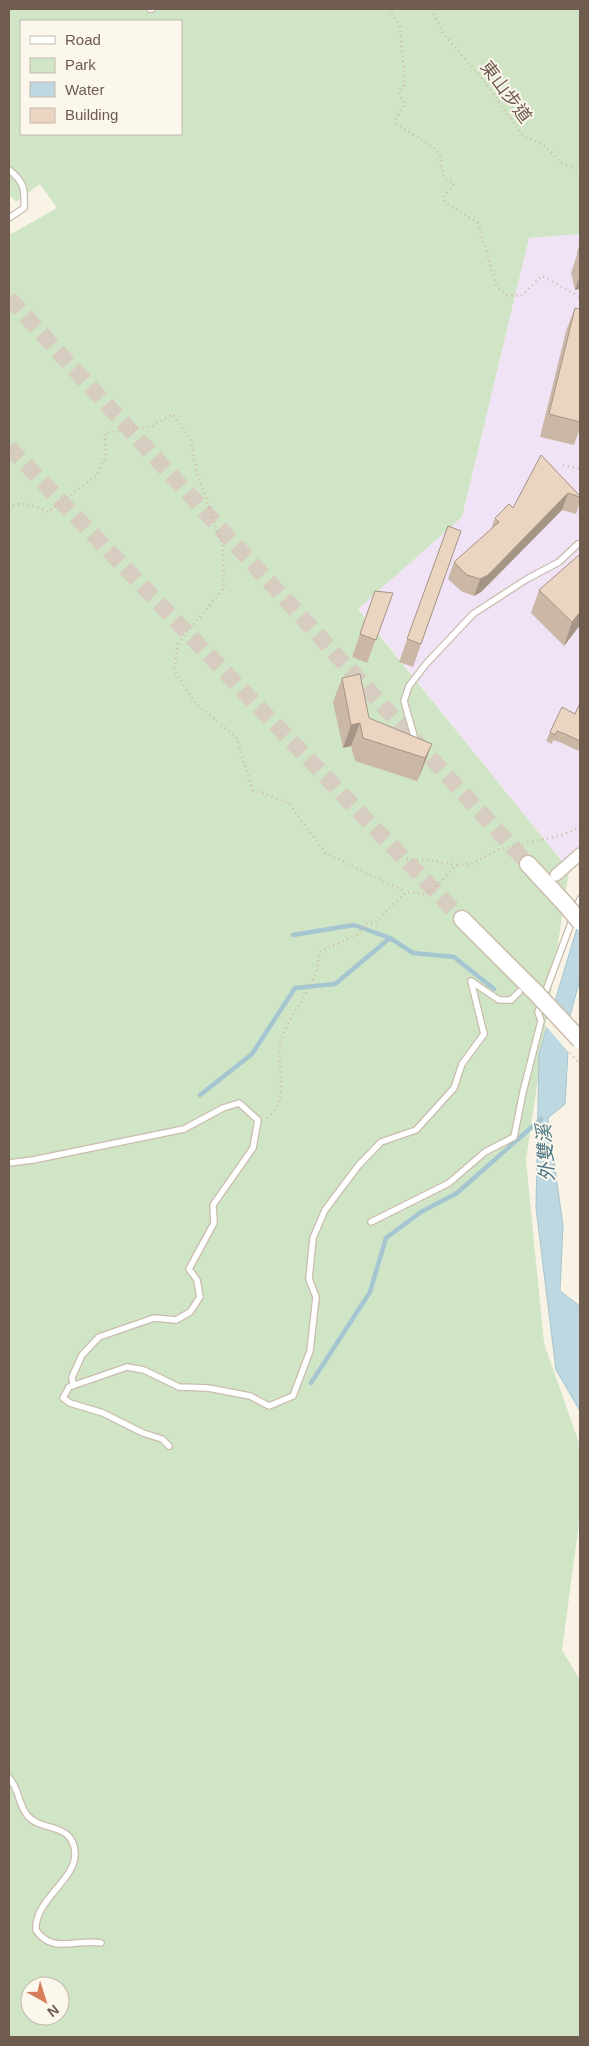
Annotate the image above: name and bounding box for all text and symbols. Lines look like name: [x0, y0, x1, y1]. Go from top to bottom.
legend: [20, 20, 182, 135]
text: Road: [65, 31, 101, 48]
text: Park: [65, 56, 96, 73]
street label: 東山步道: [476, 57, 536, 127]
text: Water: [65, 81, 104, 98]
text: Building: [65, 106, 118, 123]
water label: 外雙溪: [533, 1121, 558, 1182]
north arrow: [20, 1976, 70, 2026]
text: N: [44, 2002, 62, 2021]

